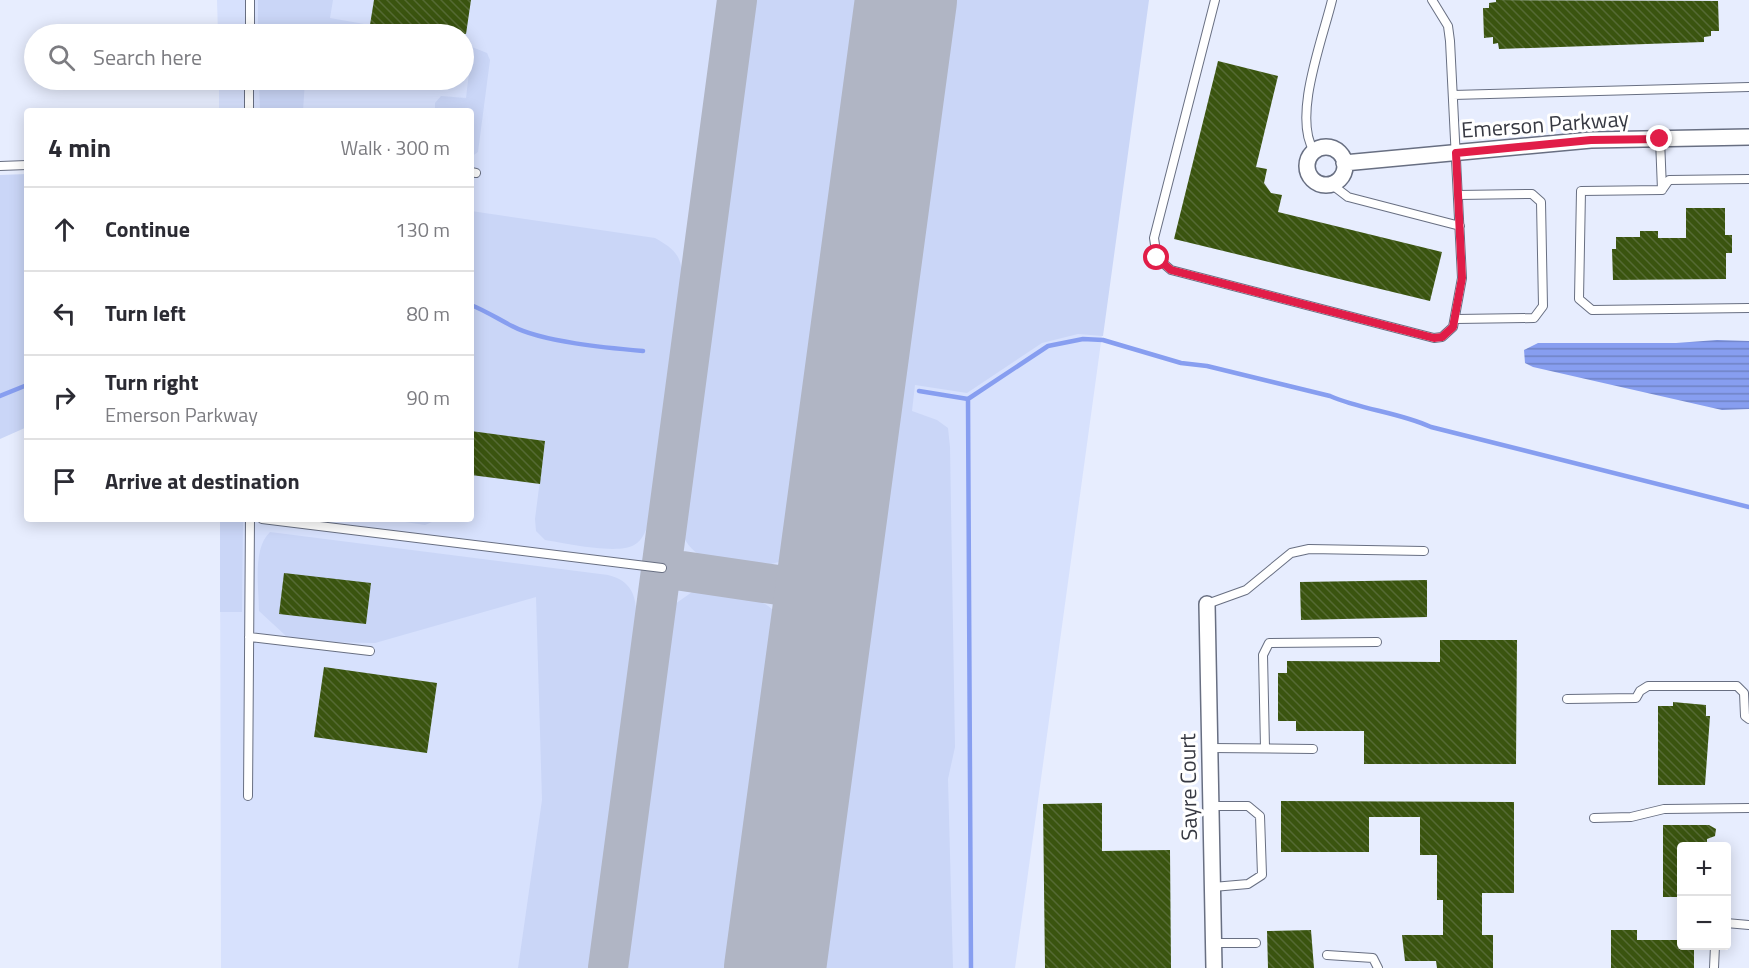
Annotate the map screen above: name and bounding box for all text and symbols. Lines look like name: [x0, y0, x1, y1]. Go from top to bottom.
search box: [24, 24, 474, 90]
text: Search here: [93, 40, 202, 74]
icon: search: [45, 41, 78, 74]
street label: Emerson Parkway: [1460, 101, 1630, 147]
route end: [1646, 125, 1672, 151]
text: 4 min: [48, 128, 111, 167]
text: Walk · 300 m: [341, 132, 450, 163]
text: Continue: [105, 212, 190, 246]
icon: ahead: [48, 213, 81, 246]
text: 130 m: [395, 214, 450, 245]
route start: [1143, 244, 1169, 270]
text: Turn left: [105, 296, 186, 330]
icon: left: [48, 297, 81, 330]
text: 80 m: [406, 298, 450, 329]
text: Turn right: [105, 365, 199, 399]
icon: right: [48, 381, 81, 414]
text: 90 m: [406, 382, 450, 413]
text: Emerson Parkway: [105, 399, 258, 430]
text: Arrive at destination: [105, 464, 300, 498]
icon: arrive: [48, 465, 81, 498]
street label: Sayre Court: [1170, 733, 1206, 841]
map controls: [1677, 842, 1731, 950]
button: +: [1677, 842, 1731, 896]
button: −: [1677, 896, 1731, 950]

